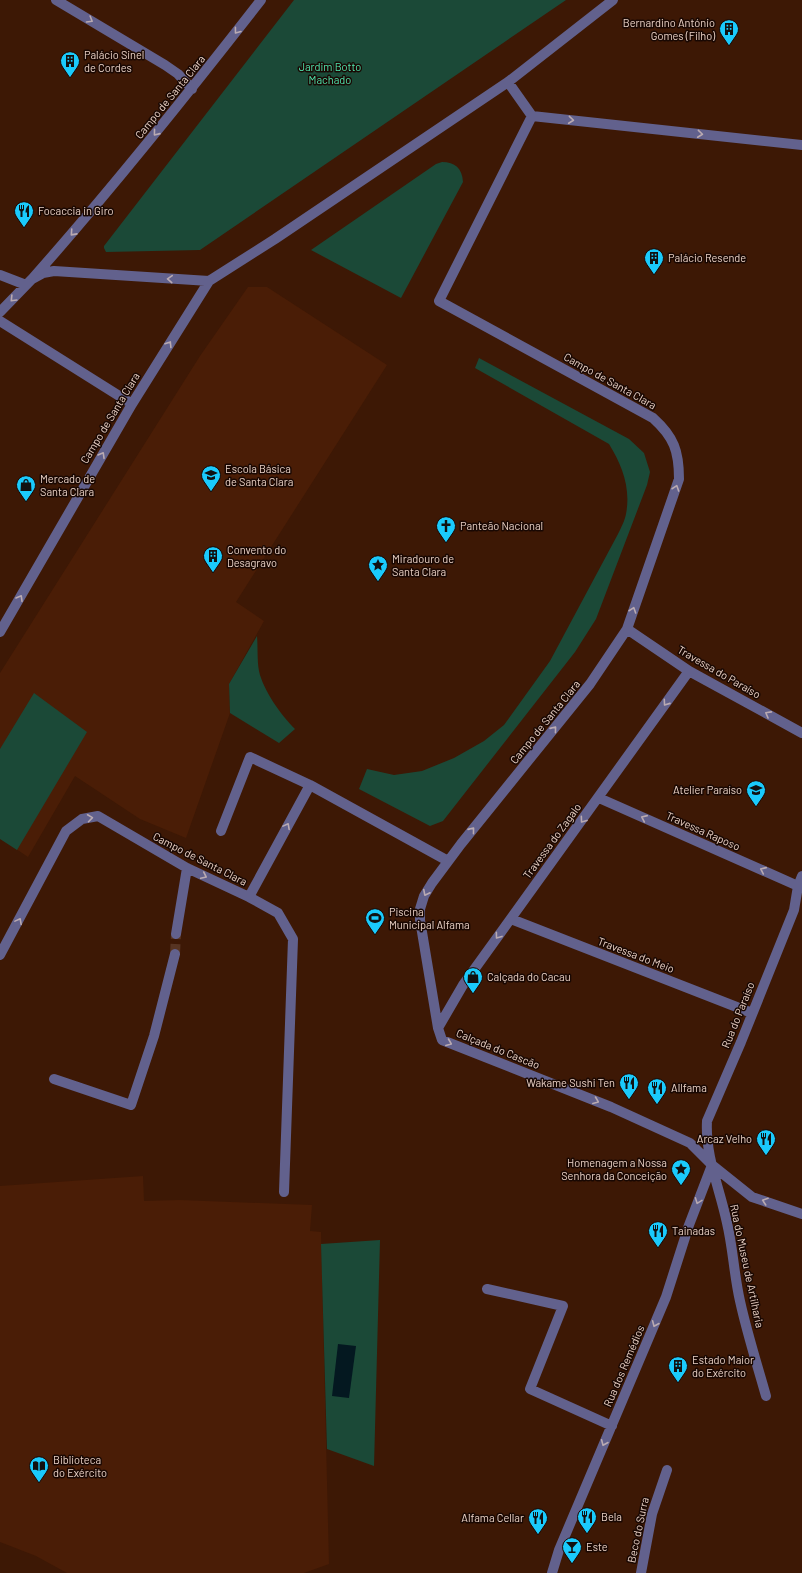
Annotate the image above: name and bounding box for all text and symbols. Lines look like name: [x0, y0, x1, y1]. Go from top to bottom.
one-way arrow: [86, 15, 93, 22]
place label: Bernardino António Gomes (Filho): [623, 16, 715, 42]
building icon: Bernardino António Gomes (Filho): [718, 18, 740, 46]
one-way arrow: [235, 26, 242, 33]
place label: Palácio Sinel de Cordes: [84, 48, 144, 74]
building icon: Palácio Sinel de Cordes: [59, 50, 81, 78]
street label: Campo de Santa Clara: [132, 52, 207, 141]
park label: Jardim Botto Machado: [299, 60, 361, 86]
one-way arrow: [568, 115, 574, 124]
one-way arrow: [154, 128, 161, 135]
one-way arrow: [697, 129, 703, 138]
restaurant icon: Focaccia in Giro: [13, 200, 35, 228]
place label: Focaccia in Giro: [38, 204, 114, 217]
one-way arrow: [70, 228, 78, 236]
building icon: Palácio Resende: [643, 247, 665, 275]
place label: Palácio Resende: [668, 251, 746, 264]
one-way arrow: [167, 274, 173, 283]
one-way arrow: [10, 294, 18, 302]
one-way arrow: [165, 341, 172, 348]
street label: Campo de Santa Clara: [562, 350, 659, 411]
street label: Campo de Santa Clara: [77, 370, 142, 466]
one-way arrow: [98, 452, 105, 459]
place label: Escola Básica de Santa Clara: [225, 462, 293, 488]
school or university icon: Escola Básica de Santa Clara: [200, 464, 222, 492]
place label: Mercado de Santa Clara: [40, 472, 95, 498]
shop icon: Mercado de Santa Clara: [15, 474, 37, 502]
one-way arrow: [671, 484, 680, 491]
church icon: Panteão Nacional: [435, 515, 457, 543]
place label: Panteão Nacional: [460, 519, 543, 532]
place label: Convento do Desagravo: [227, 543, 286, 569]
building icon: Convento do Desagravo: [202, 545, 224, 573]
place label: Miradouro de Santa Clara: [392, 552, 454, 578]
place icon: Miradouro de Santa Clara: [367, 554, 389, 582]
one-way arrow: [15, 595, 22, 602]
one-way arrow: [628, 607, 637, 614]
street label: Travessa do Paraíso: [675, 642, 763, 701]
street label: Campo de Santa Clara: [507, 677, 582, 766]
one-way arrow: [664, 698, 671, 705]
one-way arrow: [765, 712, 772, 719]
one-way arrow: [549, 727, 556, 734]
school or university icon: Atelier Paraíso: [745, 779, 767, 807]
place label: Atelier Paraíso: [673, 783, 742, 796]
street label: Travessa do Zagalo: [520, 800, 583, 881]
street label: Travessa Raposo: [664, 808, 742, 853]
one-way arrow: [87, 814, 93, 823]
one-way arrow: [640, 814, 647, 822]
one-way arrow: [581, 815, 588, 822]
one-way arrow: [283, 823, 290, 830]
one-way arrow: [467, 828, 474, 835]
street label: Campo de Santa Clara: [151, 829, 249, 888]
one-way arrow: [759, 867, 767, 875]
one-way arrow: [200, 871, 208, 879]
one-way arrow: [423, 889, 431, 896]
place label: Piscina Municipal Alfama: [389, 905, 470, 931]
sports icon: Piscina Municipal Alfama: [364, 907, 386, 935]
one-way arrow: [14, 918, 21, 925]
one-way arrow: [496, 932, 503, 939]
street label: Travessa do Meio: [596, 934, 676, 975]
shop icon: Calçada do Cacau: [462, 966, 484, 994]
place label: Calçada do Cacau: [487, 970, 571, 983]
street label: Rua do Paraíso: [718, 980, 757, 1050]
street label: Calçada do Cascão: [455, 1026, 542, 1071]
one-way arrow: [445, 1038, 453, 1046]
restaurant icon: Wakame Sushi Ten: [618, 1072, 640, 1100]
place label: Wakame Sushi Ten: [526, 1076, 615, 1089]
restaurant icon: Allfama: [646, 1077, 668, 1105]
place label: Allfama: [671, 1081, 707, 1094]
one-way arrow: [593, 1097, 600, 1105]
restaurant icon: Arcaz Velho: [755, 1128, 777, 1156]
place label: Arcaz Velho: [697, 1132, 752, 1145]
place label: Homenagem a Nossa Senhora da Conceição: [561, 1156, 667, 1182]
place icon: Homenagem a Nossa Senhora da Conceição: [670, 1158, 692, 1186]
one-way arrow: [694, 1198, 702, 1205]
one-way arrow: [762, 1198, 769, 1206]
street label: Rua do Museu de Artilharia: [728, 1203, 767, 1329]
restaurant icon: Tainadas: [647, 1220, 669, 1248]
place label: Tainadas: [672, 1224, 715, 1237]
one-way arrow: [652, 1319, 660, 1327]
street label: Rua dos Remédios: [600, 1323, 647, 1409]
place label: Estado Maior do Exército: [692, 1353, 754, 1379]
building icon: Estado Maior do Exército: [667, 1355, 689, 1383]
one-way arrow: [601, 1439, 609, 1447]
place label: Biblioteca do Exército: [53, 1453, 107, 1479]
library icon: Biblioteca do Exército: [28, 1455, 50, 1483]
street label: Beco do Surra: [624, 1496, 651, 1564]
restaurant icon: Bela: [576, 1506, 598, 1534]
restaurant icon: Alfama Cellar: [527, 1507, 549, 1535]
place label: Bela: [601, 1510, 622, 1523]
place label: Alfama Cellar: [461, 1511, 524, 1524]
bar icon: Este: [561, 1536, 583, 1564]
place label: Este: [586, 1540, 608, 1553]

